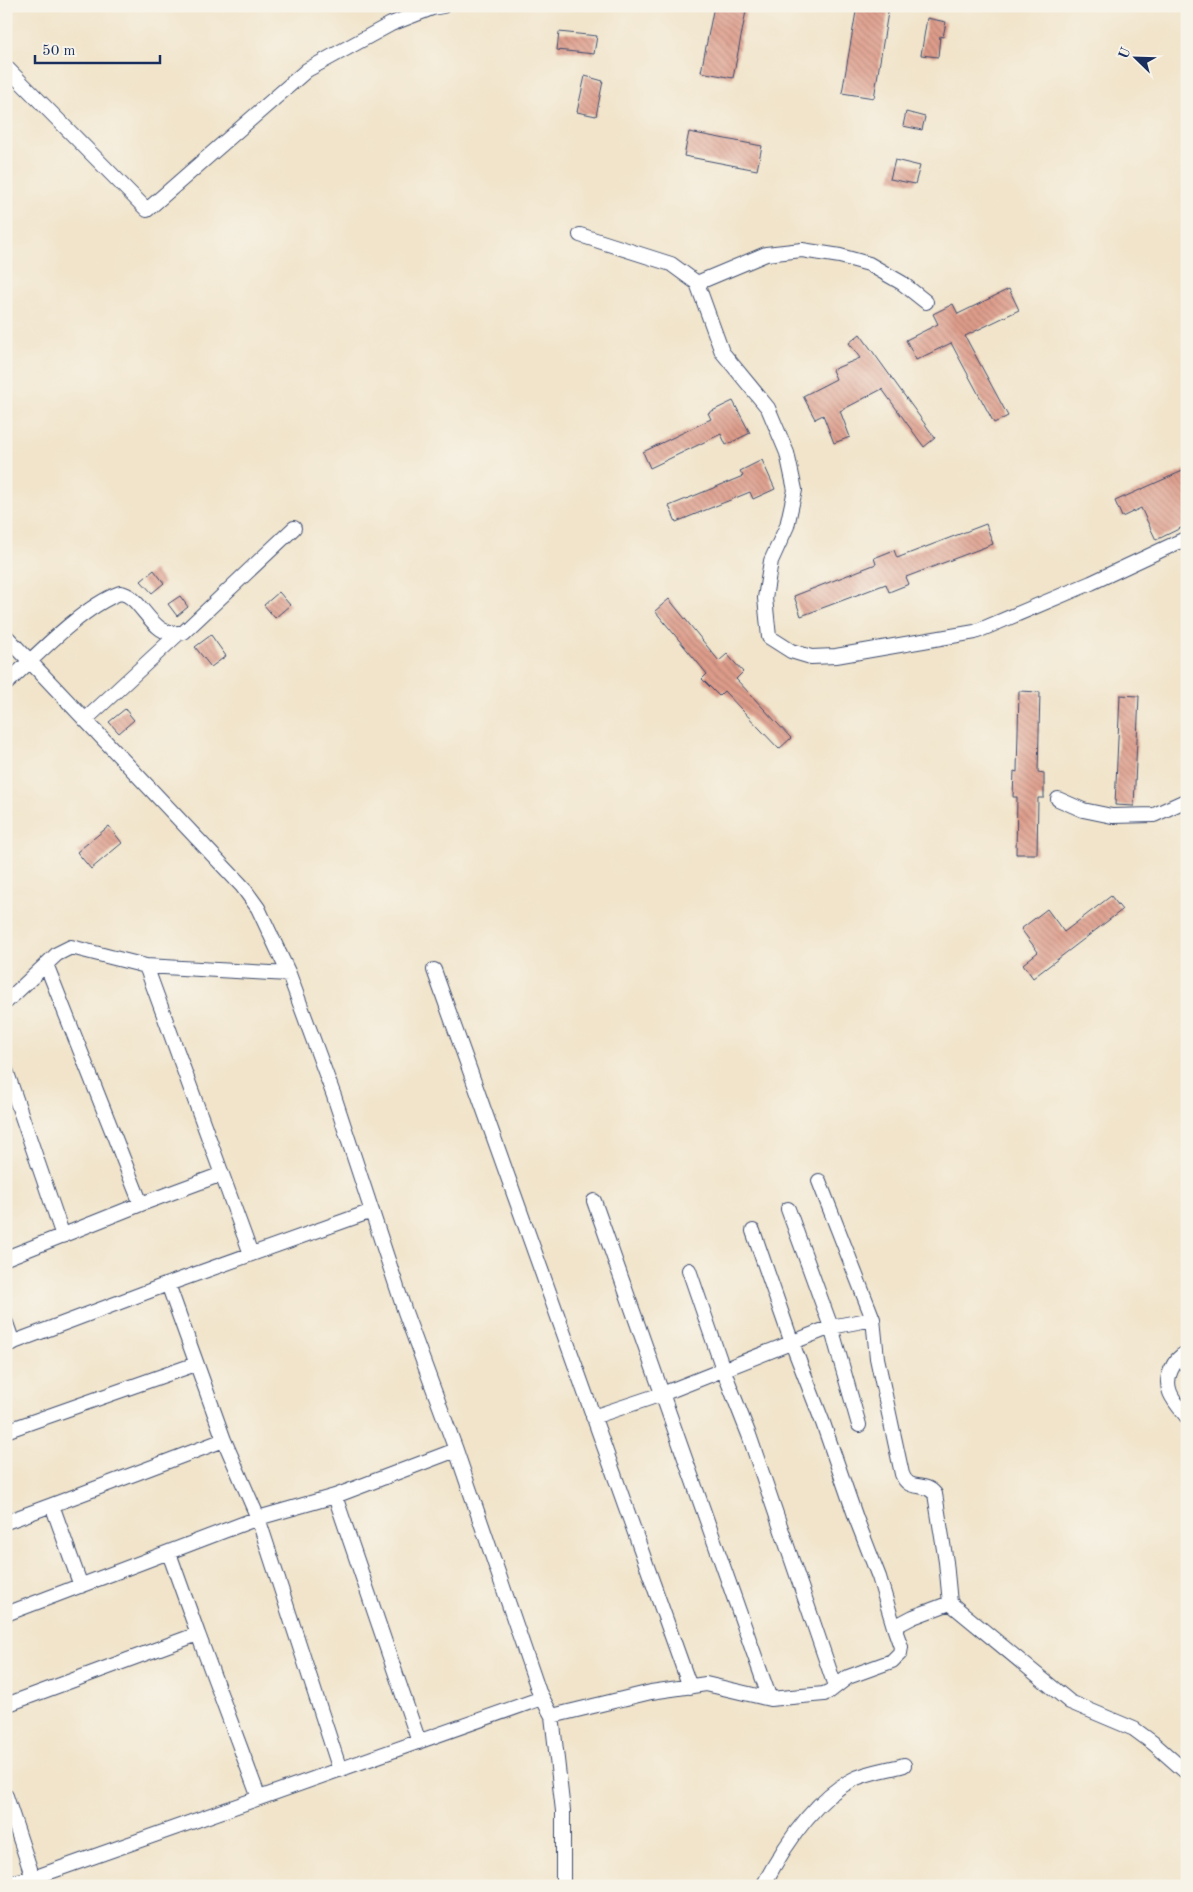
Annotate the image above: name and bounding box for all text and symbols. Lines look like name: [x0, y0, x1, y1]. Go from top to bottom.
scale bar: [35, 32, 160, 64]
north arrow: [1110, 32, 1160, 82]
text: 50 m: [42, 44, 76, 59]
text: U: [1116, 45, 1134, 61]

